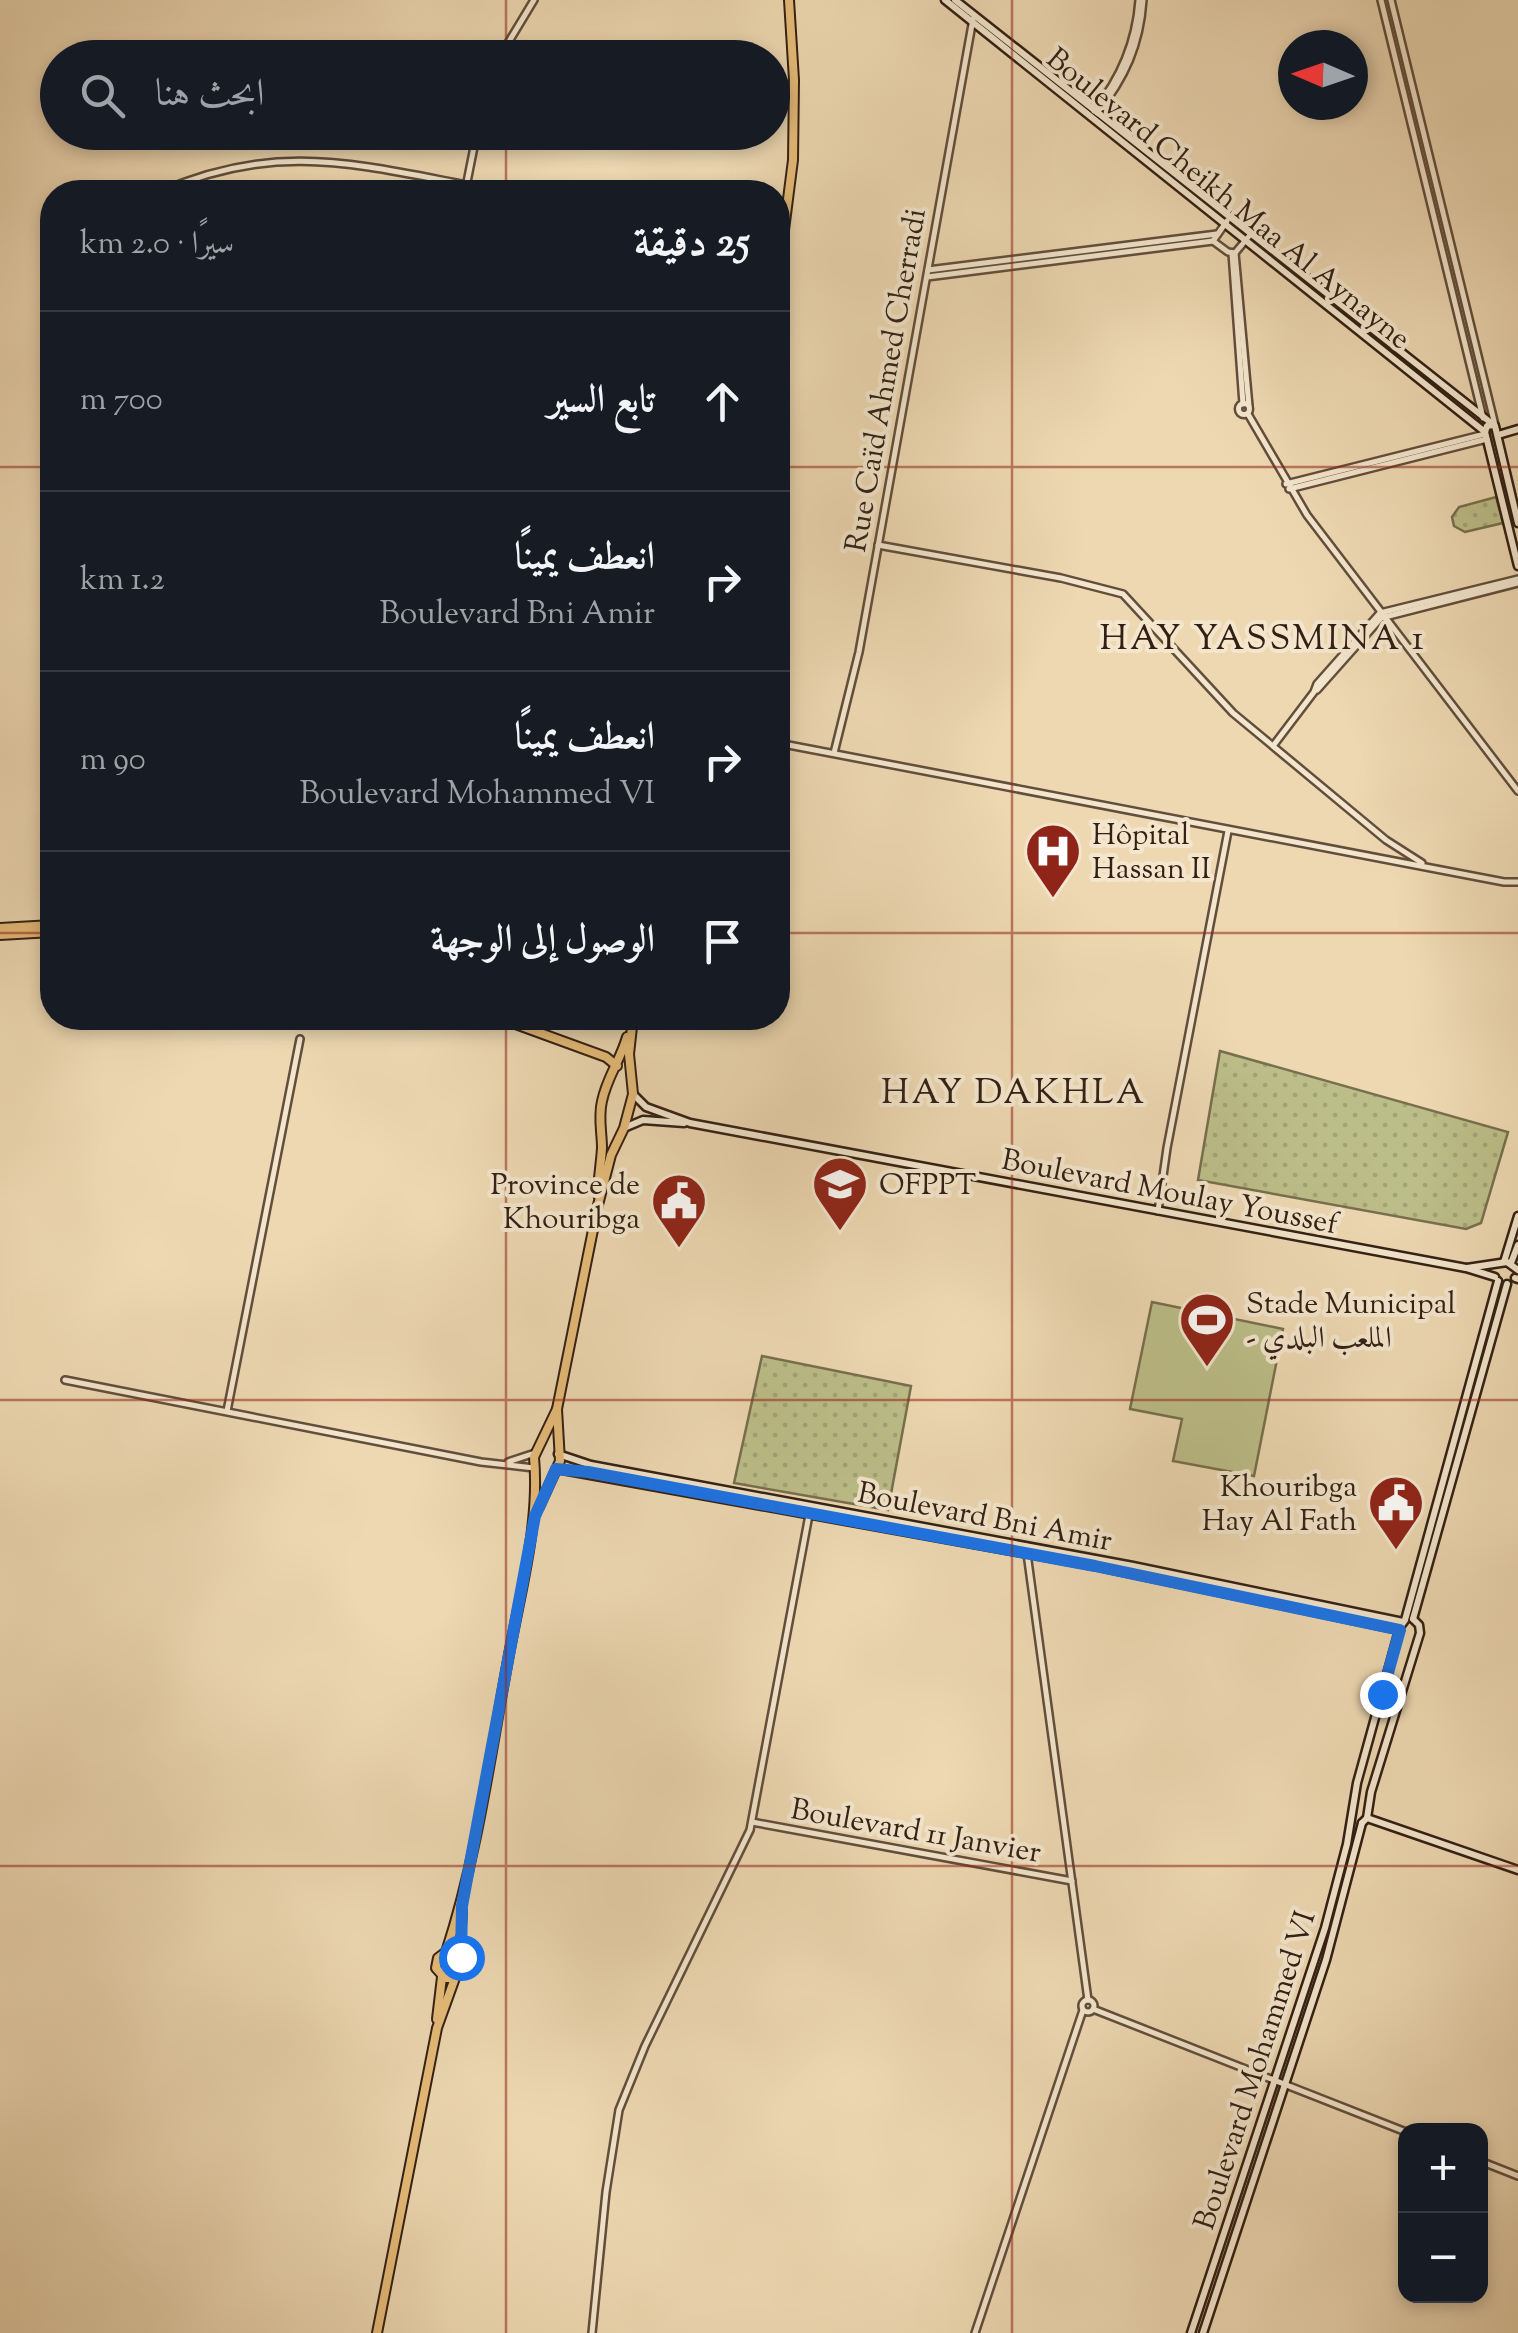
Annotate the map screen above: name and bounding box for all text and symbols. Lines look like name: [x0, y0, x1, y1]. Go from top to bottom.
north arrow: [1278, 30, 1368, 120]
street label: Boulevard Cheikh Maa Al Aynayne: [1036, 39, 1419, 361]
search box: [40, 40, 790, 150]
icon: search: [75, 68, 130, 123]
text: ابحث هنا: [155, 69, 264, 123]
street label: Rue Caïd Ahmed Cherradi: [836, 205, 939, 556]
text: 25 دقيقة: [634, 215, 750, 275]
text: سيرًا · 2.0 km: [80, 222, 234, 268]
icon: ahead: [695, 374, 750, 429]
text: تابع السير: [548, 375, 655, 429]
text: 700 m: [80, 378, 163, 424]
text: انعطف يمينًا: [515, 532, 655, 586]
icon: right: [695, 554, 750, 609]
text: 1.2 km: [80, 558, 165, 604]
text: Boulevard Bni Amir: [380, 592, 655, 638]
district label: HAY YASSMINA 1: [1100, 615, 1426, 666]
text: انعطف يمينًا: [515, 712, 655, 766]
icon: right: [695, 734, 750, 789]
text: 90 m: [80, 738, 146, 784]
text: Boulevard Mohammed VI: [299, 772, 655, 818]
place label: Hôpital Hassan II: [1092, 815, 1211, 892]
hospital icon: Hôpital Hassan II: [1023, 821, 1083, 900]
icon: arrive: [695, 914, 750, 969]
text: الوصول إلى الوجهة: [431, 915, 655, 969]
district label: HAY DAKHLA: [881, 1069, 1147, 1120]
street label: Boulevard Moulay Youssef: [998, 1140, 1343, 1247]
school or university icon: OFPPT: [810, 1154, 870, 1233]
place label: Province de Khouribga: [491, 1165, 640, 1242]
place label: OFPPT: [879, 1165, 976, 1208]
public building icon: Province de Khouribga: [649, 1171, 709, 1250]
place label: Stade Municipal - الملعب البلدي: [1246, 1284, 1456, 1361]
sports icon: Stade Municipal - الملعب البلدي: [1177, 1290, 1237, 1369]
place label: Khouribga Hay Al Fath: [1202, 1467, 1357, 1544]
street label: Boulevard Bni Amir: [854, 1473, 1115, 1564]
public building icon: Khouribga Hay Al Fath: [1366, 1473, 1426, 1552]
route end: [1360, 1672, 1406, 1718]
street label: Boulevard 11 Janvier: [787, 1789, 1044, 1876]
street label: Boulevard Mohammed VI: [1184, 1905, 1328, 2236]
route start: [439, 1935, 485, 1981]
map controls: [1398, 2123, 1488, 2303]
button: +: [1398, 2123, 1488, 2213]
button: −: [1398, 2213, 1488, 2303]

